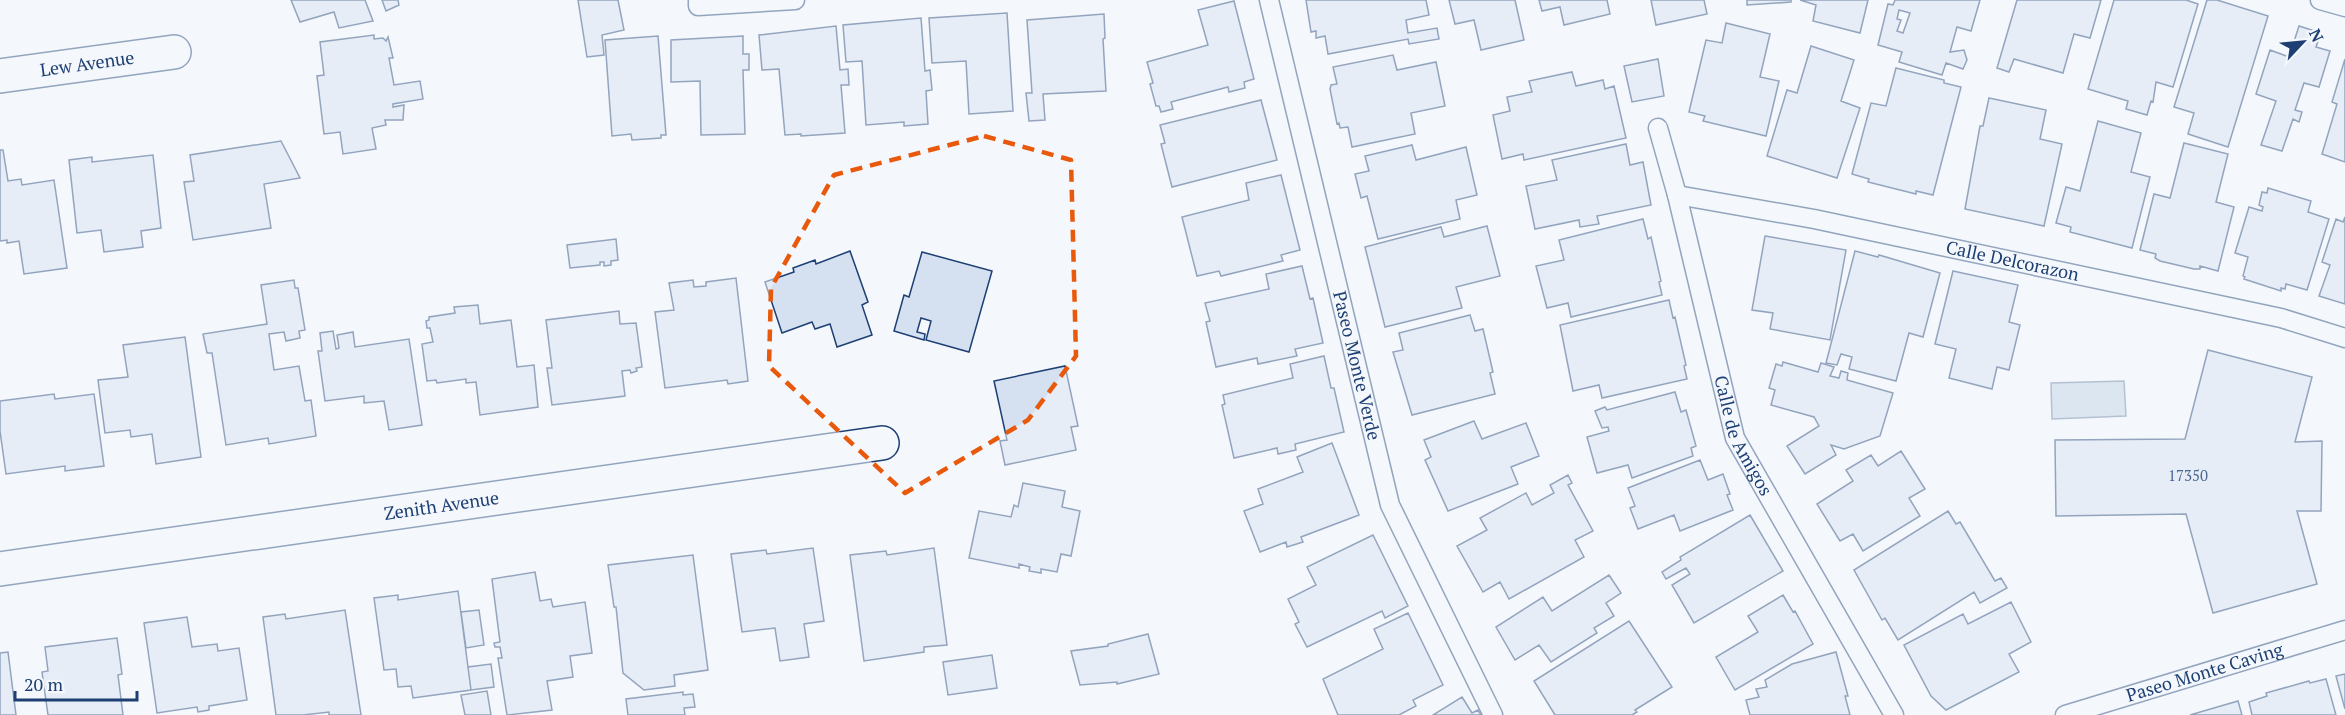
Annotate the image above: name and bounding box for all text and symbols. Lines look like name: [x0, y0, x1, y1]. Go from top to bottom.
north arrow: [2273, 12, 2333, 72]
text: N: [2304, 25, 2329, 46]
street label: Lew Avenue: [38, 45, 136, 81]
street label: Calle Delcorazon: [1944, 234, 2082, 286]
street label: Paseo Monte Verde: [1328, 288, 1387, 442]
street label: Calle de Amigos: [1709, 373, 1779, 500]
house number: 17350: [2168, 465, 2208, 485]
street label: Zenith Avenue: [382, 485, 501, 525]
street label: Paseo Monte Caving: [2123, 636, 2286, 707]
scale bar: [15, 664, 136, 702]
text: 20 m: [24, 672, 64, 696]

